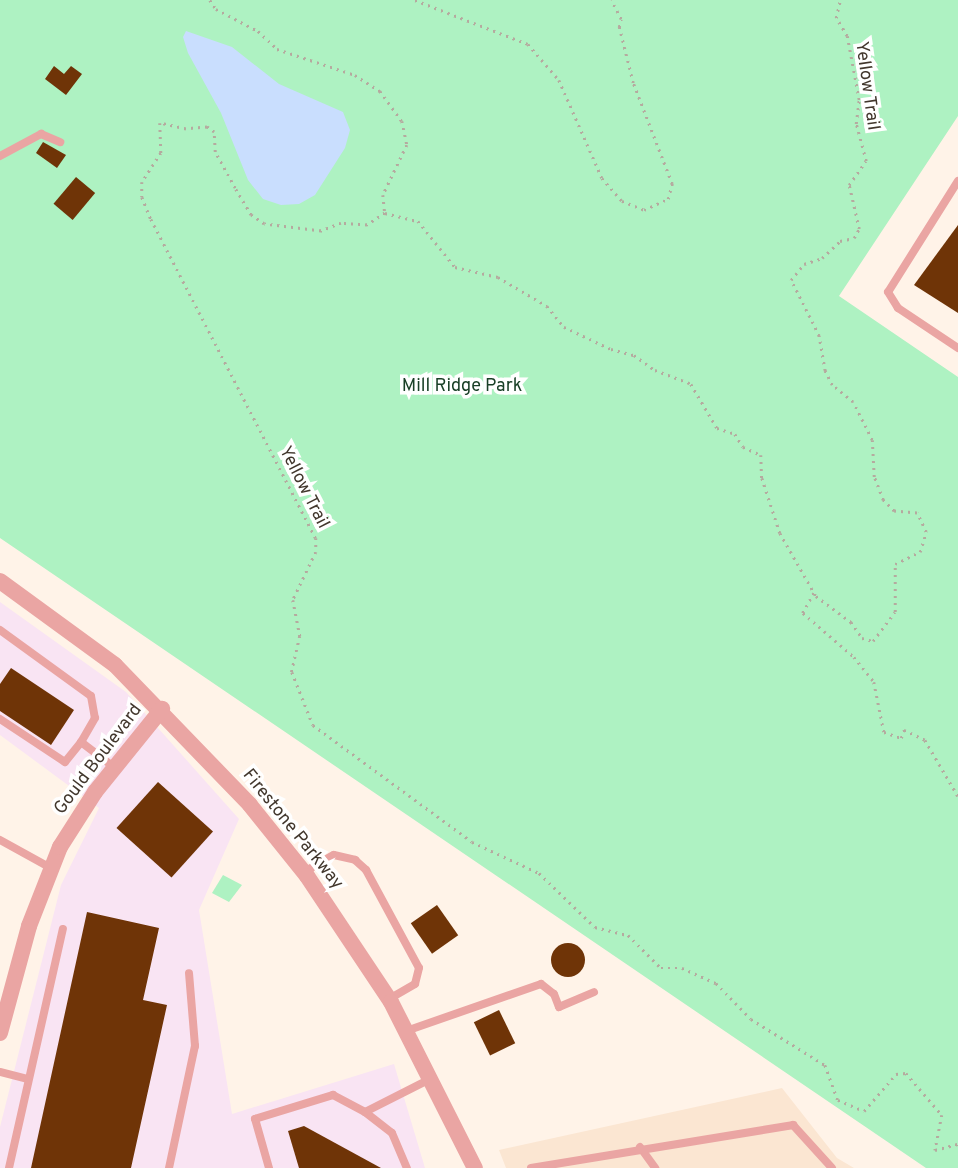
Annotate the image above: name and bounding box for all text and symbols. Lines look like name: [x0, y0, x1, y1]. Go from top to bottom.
street label: Yellow Trail: [849, 40, 883, 132]
park label: Mill Ridge Park: [402, 376, 522, 398]
street label: Yellow Trail: [273, 443, 333, 533]
street label: Gould Boulevard: [50, 700, 148, 820]
street label: Firestone Parkway: [237, 766, 347, 894]

